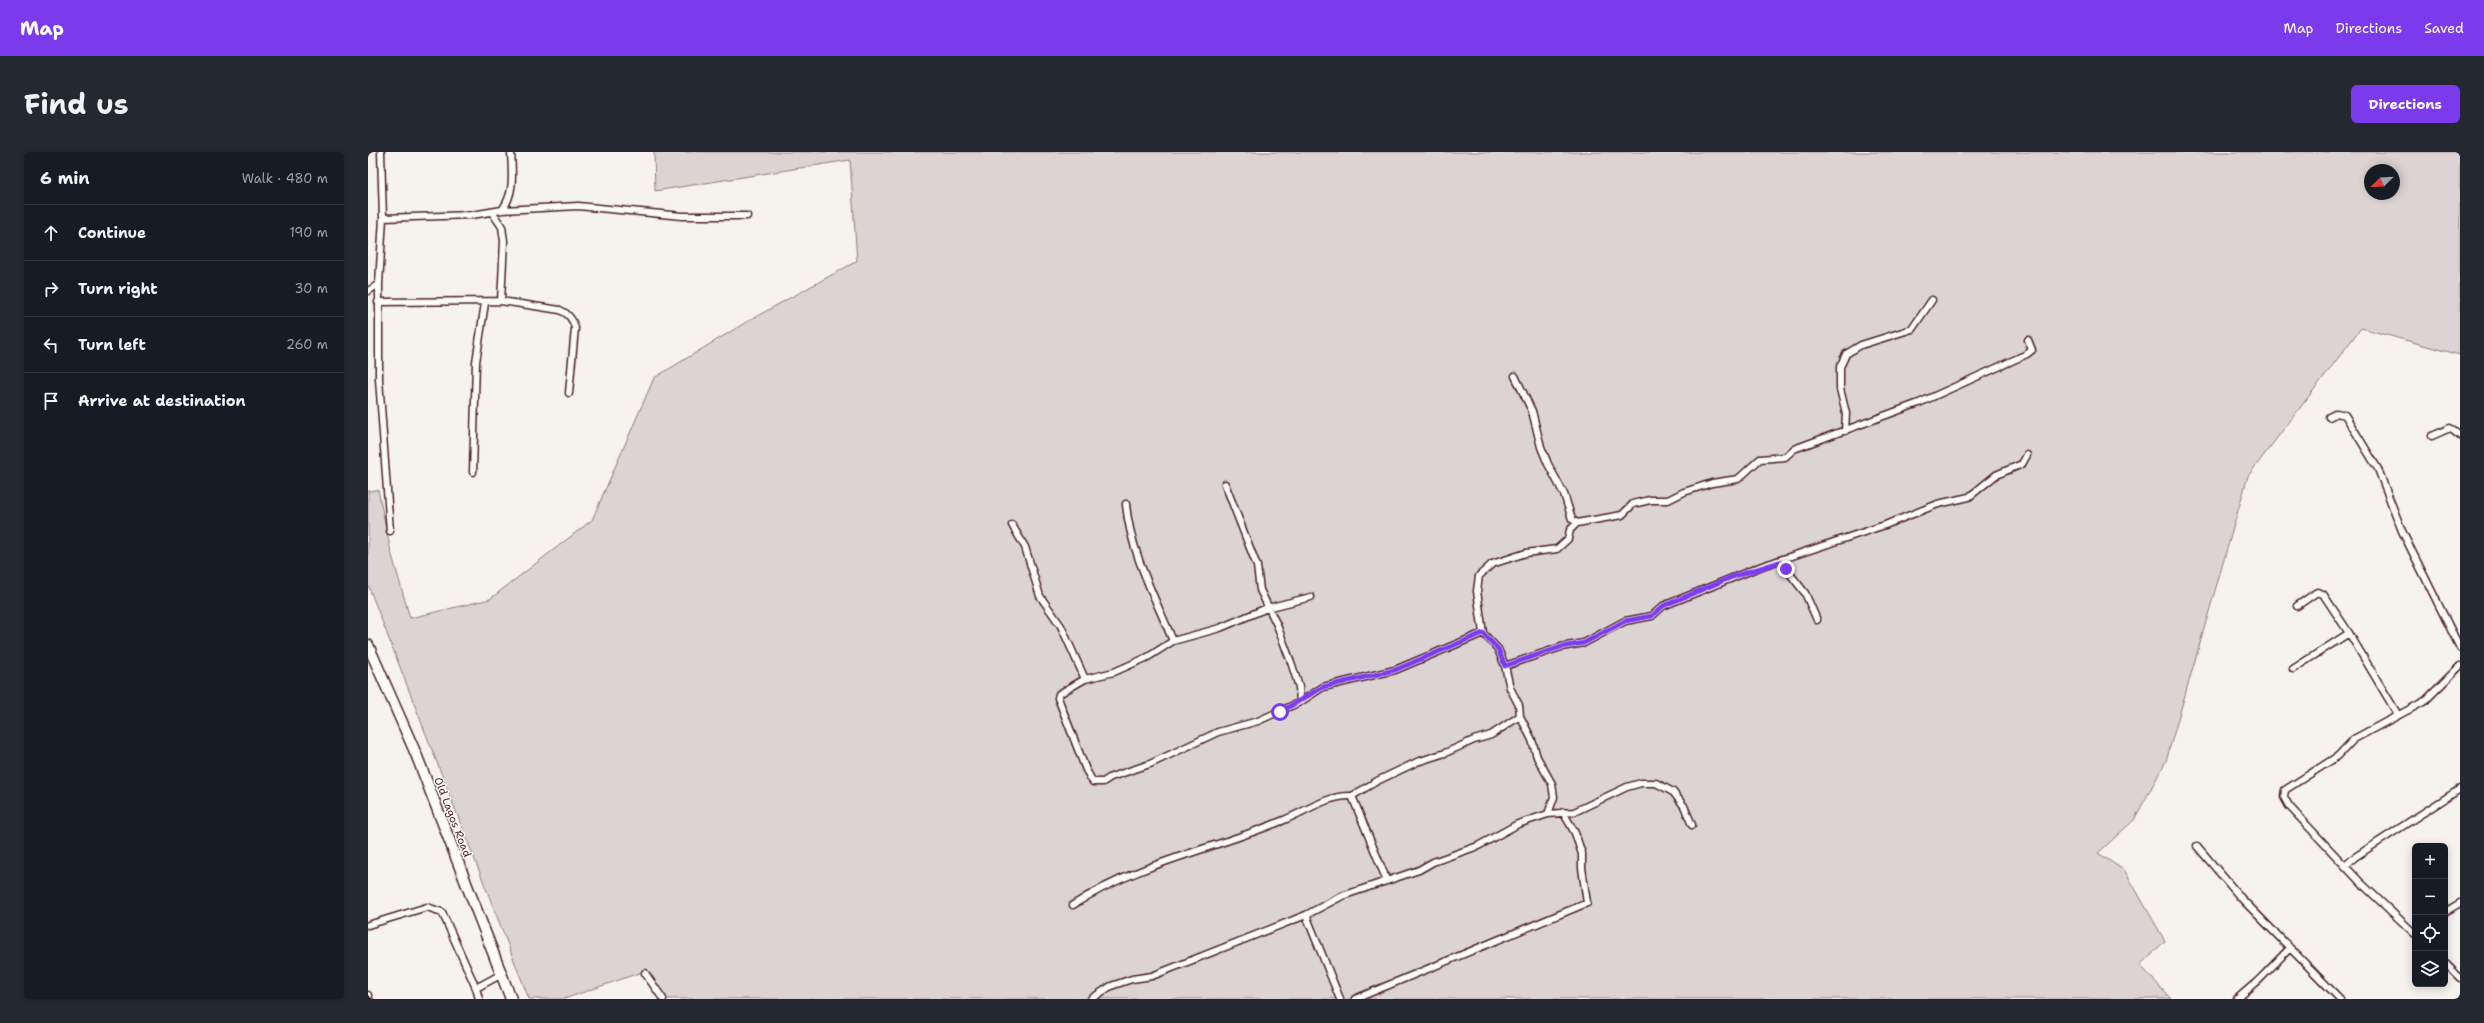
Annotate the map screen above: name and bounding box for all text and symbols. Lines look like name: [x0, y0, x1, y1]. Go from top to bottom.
text: Map: [20, 16, 64, 41]
text: Map: [2284, 19, 2314, 37]
text: Directions: [2336, 19, 2402, 37]
text: Saved: [2424, 19, 2464, 37]
text: Find us: [24, 85, 129, 123]
button: Directions: [2351, 85, 2460, 123]
north arrow: [2364, 164, 2400, 200]
text: 6 min: [40, 167, 90, 189]
text: Walk · 480 m: [242, 170, 328, 187]
icon: ahead: [40, 222, 62, 244]
text: Continue: [78, 223, 146, 243]
text: 190 m: [289, 224, 328, 241]
icon: right: [40, 278, 62, 300]
text: Turn right: [78, 279, 158, 299]
text: 30 m: [294, 280, 328, 297]
icon: left: [40, 334, 62, 356]
text: Turn left: [78, 335, 146, 355]
text: 260 m: [286, 336, 328, 353]
icon: arrive: [40, 390, 62, 412]
text: Arrive at destination: [78, 391, 246, 411]
route end: [1777, 560, 1795, 578]
route start: [1271, 703, 1289, 721]
street label: Old Lagos Road: [430, 775, 475, 859]
map controls: [2412, 843, 2448, 987]
button: +: [2412, 843, 2448, 879]
button: −: [2412, 879, 2448, 915]
button: locate: [2412, 915, 2448, 951]
button: layers: [2412, 951, 2448, 987]

